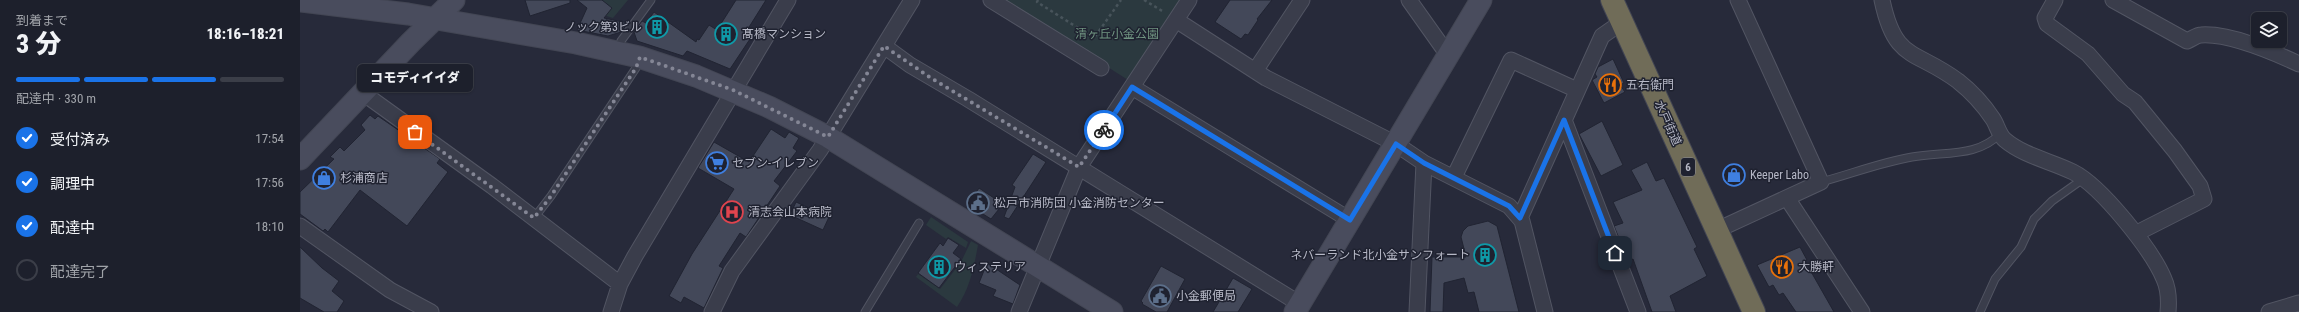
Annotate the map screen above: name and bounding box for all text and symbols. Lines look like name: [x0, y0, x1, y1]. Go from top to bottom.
map controls: [2251, 12, 2287, 48]
button: layers: [2251, 12, 2287, 48]
text: 到着まで: [16, 13, 68, 28]
building icon: ノック第3ビル: [644, 14, 670, 40]
place label: ノック第3ビル: [564, 20, 642, 34]
building icon: 髙橋マンション: [713, 21, 739, 47]
text: 18:16–18:21: [206, 25, 284, 43]
place label: 髙橋マンション: [742, 27, 826, 41]
park label: 清ヶ丘小金公園: [1075, 27, 1159, 41]
text: 3 分: [16, 29, 61, 59]
callout: コモディイイダ: [357, 64, 473, 92]
text: コモディイイダ: [370, 70, 460, 85]
restaurant icon: 五右衛門: [1597, 72, 1623, 98]
place label: 五右衛門: [1626, 78, 1674, 92]
text: 配達中 · 330 m: [16, 91, 96, 106]
street label: 水戸街道: [1652, 98, 1684, 148]
courier: [1084, 110, 1124, 150]
pin: [398, 115, 432, 149]
icon: bike: [1093, 119, 1115, 141]
icon: bag: [404, 121, 426, 143]
icon: check: [16, 127, 38, 149]
text: 受付済み: [50, 131, 110, 149]
text: 17:54: [255, 131, 284, 146]
supermarket icon: セブン-イレブン: [704, 150, 730, 176]
place label: セブン-イレブン: [732, 156, 819, 170]
road number: 6: [1681, 158, 1695, 176]
shop icon: Keeper Labo: [1721, 162, 1747, 188]
shop icon: 杉浦商店: [311, 165, 337, 191]
place label: Keeper Labo: [1750, 168, 1809, 182]
icon: check: [16, 171, 38, 193]
place label: 杉浦商店: [340, 171, 388, 185]
text: 調理中: [50, 175, 95, 193]
text: 17:56: [255, 175, 284, 190]
public building icon: 松戸市消防団 小金消防センター: [965, 190, 991, 216]
place label: 松戸市消防団 小金消防センター: [994, 196, 1165, 210]
hospital icon: 清志会山本病院: [719, 199, 745, 225]
place label: 清志会山本病院: [748, 205, 832, 219]
icon: check: [16, 215, 38, 237]
text: 配達中: [50, 219, 95, 237]
text: 18:10: [255, 219, 284, 234]
pin: [1598, 236, 1632, 270]
building icon: ネバーランド北小金サンフォート: [1472, 242, 1498, 268]
icon: home: [1604, 242, 1626, 264]
place label: ネバーランド北小金サンフォート: [1290, 248, 1470, 262]
building icon: ウィステリア: [926, 254, 952, 280]
restaurant icon: 大勝軒: [1769, 254, 1795, 280]
place label: ウィステリア: [954, 260, 1026, 274]
place label: 大勝軒: [1798, 260, 1834, 274]
text: 配達完了: [50, 263, 110, 281]
public building icon: 小金郵便局: [1147, 283, 1173, 309]
place label: 小金郵便局: [1176, 289, 1236, 303]

